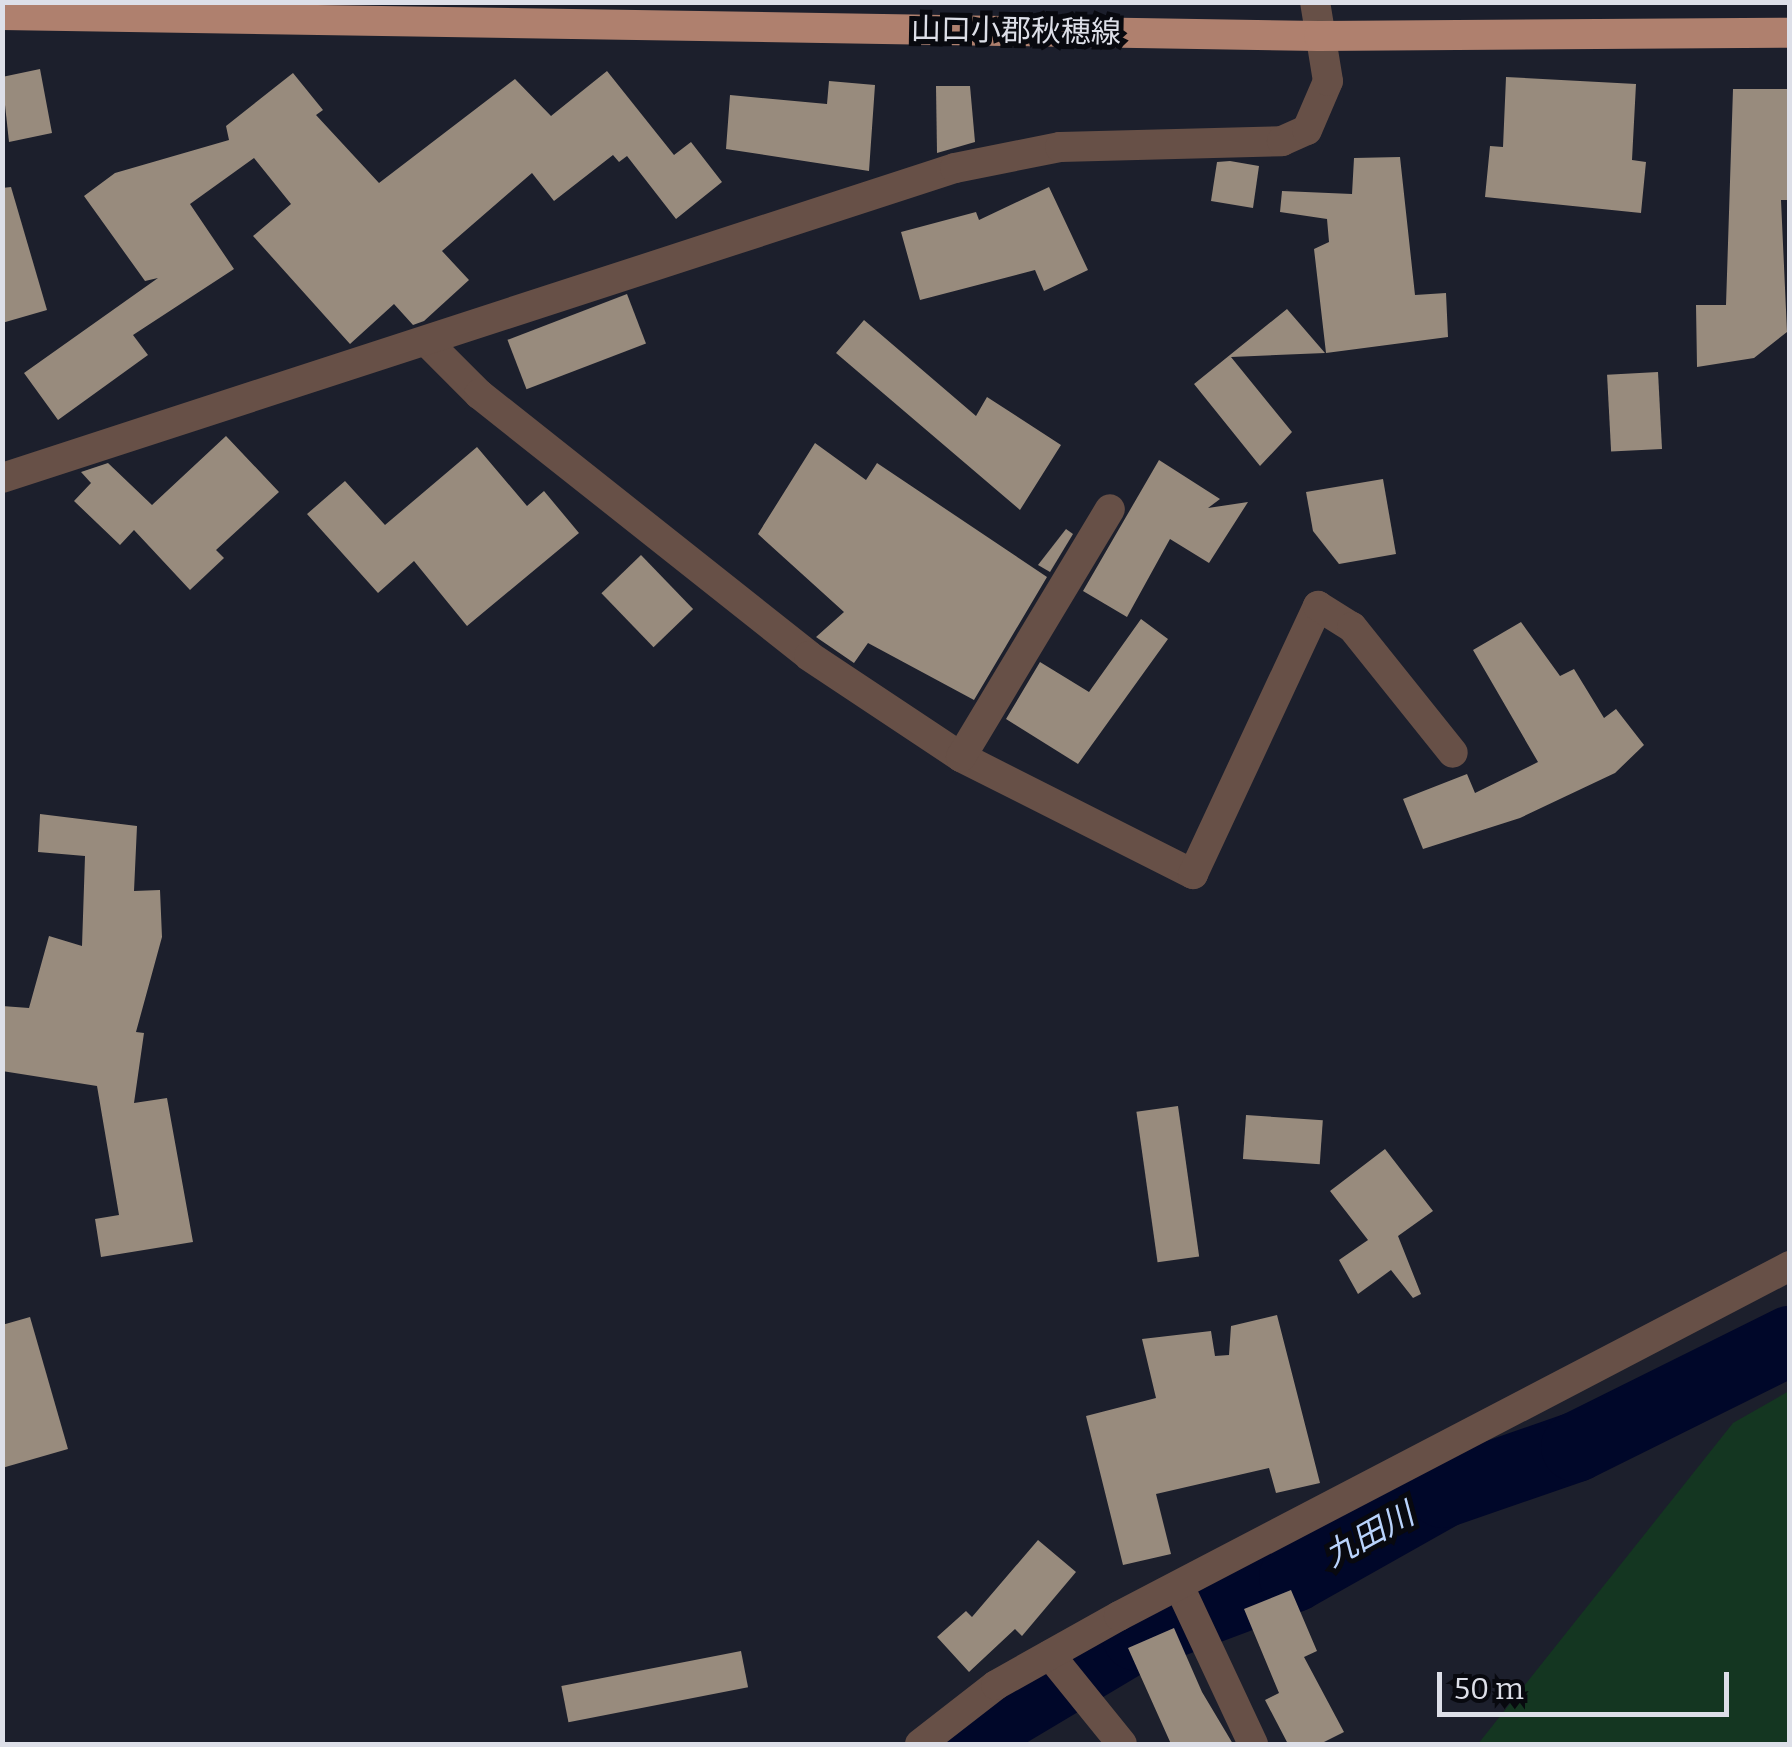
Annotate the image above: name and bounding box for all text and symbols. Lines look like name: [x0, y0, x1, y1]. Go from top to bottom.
street label: 山口小郡秋穂線: [911, 11, 1121, 51]
water label: 九田川: [1318, 1495, 1420, 1575]
scale bar: [1442, 1652, 1734, 1714]
text: 50 m: [1454, 1671, 1524, 1707]

